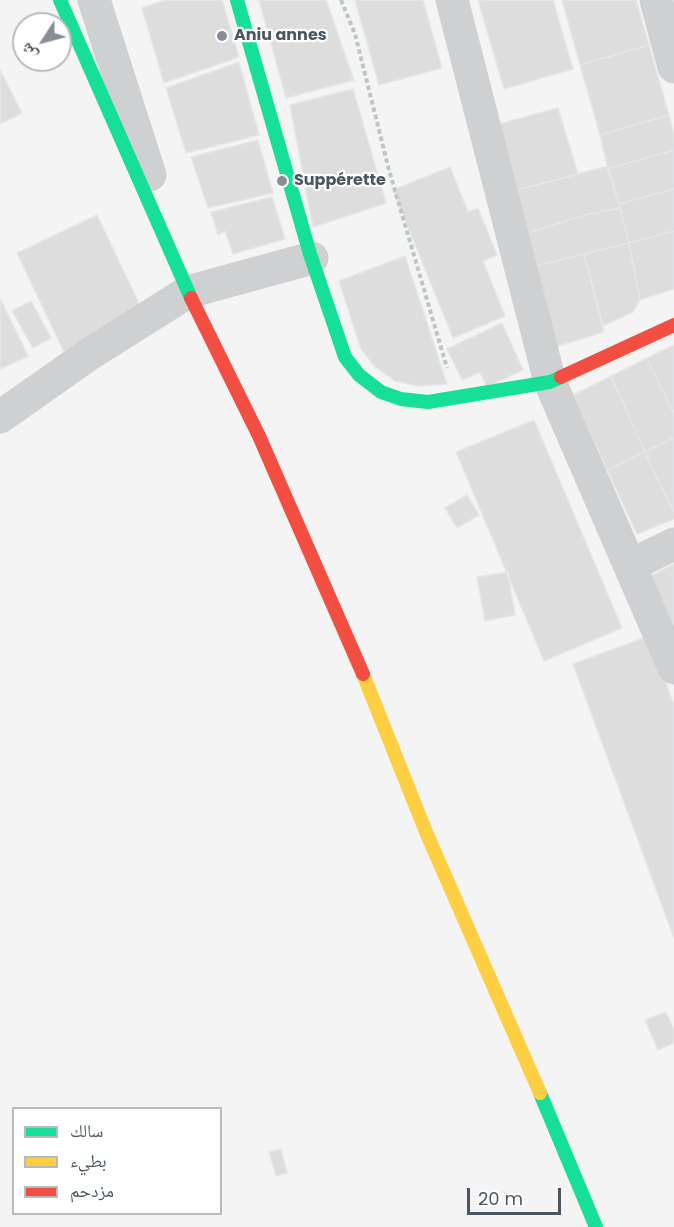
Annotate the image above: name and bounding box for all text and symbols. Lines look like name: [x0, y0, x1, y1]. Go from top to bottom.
north arrow: [12, 12, 72, 72]
place label: Aniu annes: [234, 26, 327, 46]
marker: Aniu annes: [215, 29, 229, 43]
text: ش: [14, 38, 43, 65]
place label: Suppérette: [294, 171, 386, 191]
marker: Suppérette: [275, 174, 289, 188]
legend: [12, 1107, 222, 1215]
text: سالك: [70, 1118, 103, 1143]
text: بطيء: [70, 1148, 107, 1173]
scale bar: [470, 1176, 564, 1214]
text: مزدحم: [70, 1178, 114, 1203]
text: 20 m: [478, 1186, 523, 1211]

